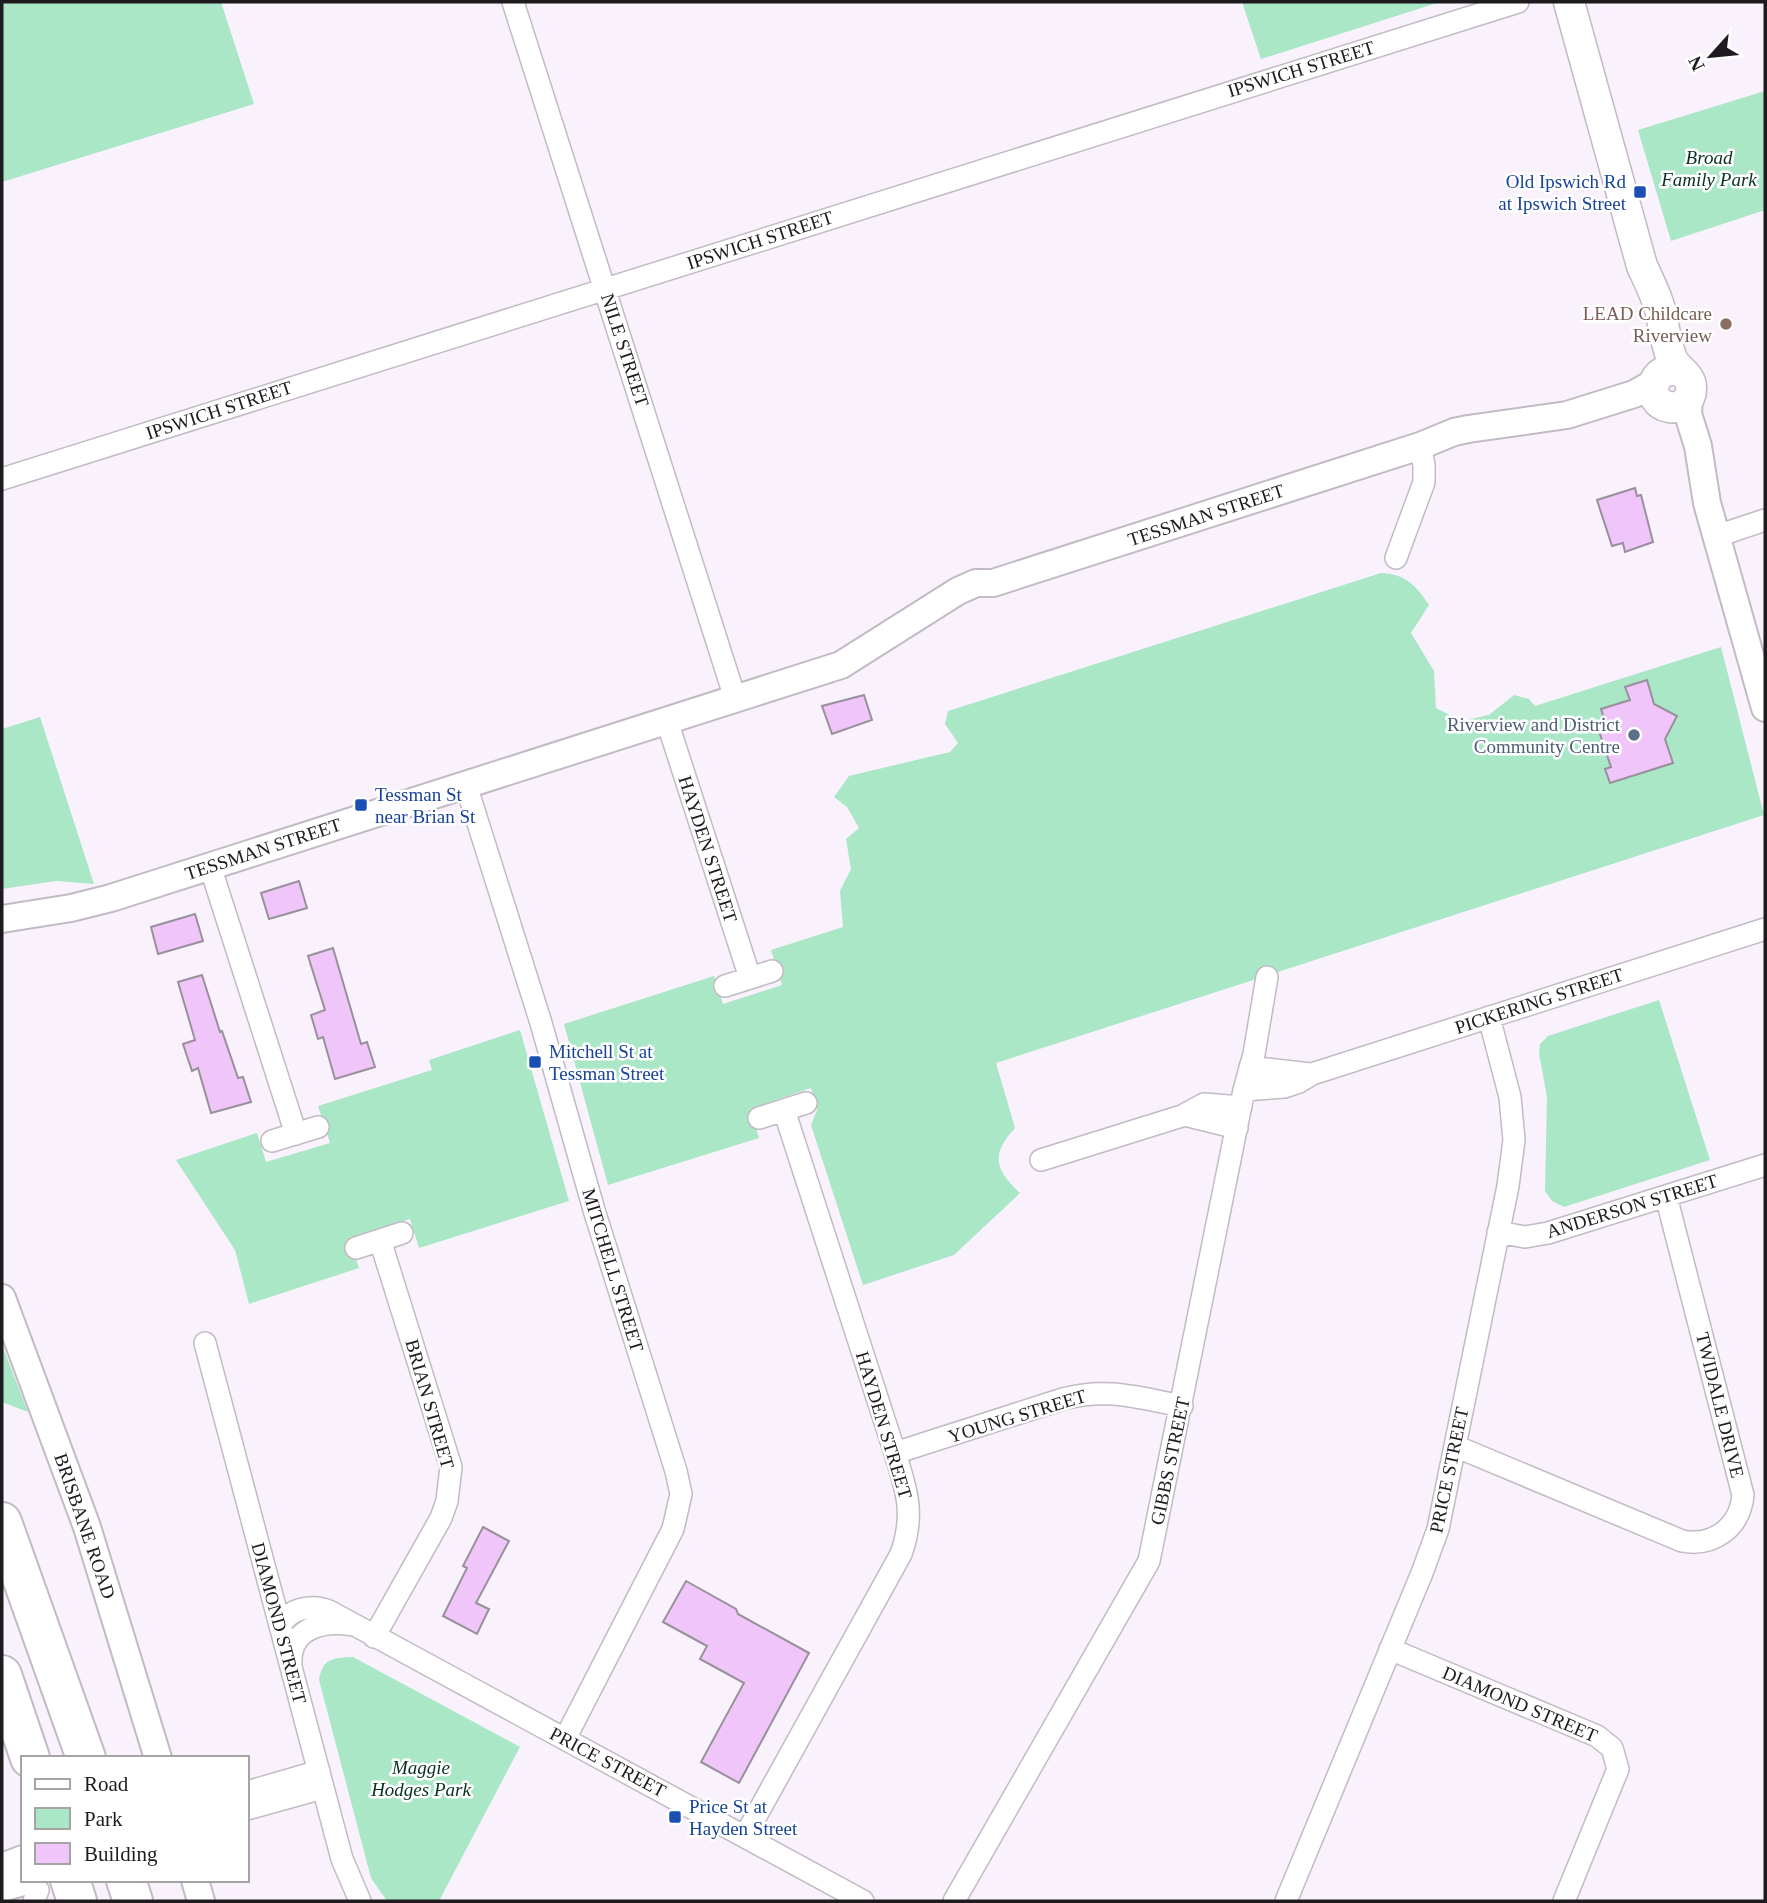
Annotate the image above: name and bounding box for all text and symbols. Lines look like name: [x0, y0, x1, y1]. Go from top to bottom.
north arrow: [1676, 21, 1746, 91]
street label: IPSWICH STREET: [1225, 37, 1377, 101]
text: N: [1684, 52, 1709, 74]
park label: Broad Family Park: [1660, 147, 1757, 190]
place label: Old Ipswich Rd at Ipswich Street: [1498, 171, 1627, 214]
marker: Old Ipswich Rd at Ipswich Street: [1632, 184, 1648, 200]
street label: IPSWICH STREET: [684, 206, 836, 274]
street label: NILE STREET: [597, 291, 653, 410]
place label: LEAD Childcare Riverview: [1583, 303, 1712, 346]
marker: LEAD Childcare Riverview: [1718, 316, 1734, 332]
street label: IPSWICH STREET: [143, 376, 295, 444]
street label: TESSMAN STREET: [1125, 480, 1287, 550]
place label: Riverview and District Community Centre: [1447, 714, 1621, 757]
marker: Riverview and District Community Centre: [1626, 727, 1642, 743]
street label: HAYDEN STREET: [674, 773, 742, 925]
place label: Tessman St near Brian St: [375, 784, 476, 827]
marker: Tessman St near Brian St: [353, 797, 369, 813]
street label: TESSMAN STREET: [182, 814, 344, 884]
street label: PICKERING STREET: [1452, 964, 1626, 1038]
place label: Mitchell St at Tessman Street: [549, 1041, 665, 1084]
marker: Mitchell St at Tessman Street: [527, 1054, 543, 1070]
street label: ANDERSON STREET: [1544, 1170, 1720, 1242]
street label: MITCHELL STREET: [578, 1186, 648, 1355]
street label: TWIDALE DRIVE: [1692, 1330, 1748, 1480]
street label: BRIAN STREET: [402, 1337, 459, 1471]
street label: HAYDEN STREET: [852, 1349, 917, 1502]
street label: YOUNG STREET: [946, 1385, 1089, 1447]
street label: GIBBS STREET: [1146, 1395, 1194, 1527]
street label: PRICE STREET: [1425, 1405, 1473, 1535]
street label: BRISBANE ROAD: [50, 1450, 120, 1602]
street label: DIAMOND STREET: [247, 1540, 311, 1706]
street label: DIAMOND STREET: [1439, 1662, 1601, 1746]
street label: PRICE STREET: [546, 1723, 670, 1802]
legend: [21, 1756, 248, 1882]
park label: Maggie Hodges Park: [370, 1757, 471, 1800]
text: Road: [84, 1772, 129, 1796]
place label: Price St at Hayden Street: [689, 1796, 798, 1839]
text: Park: [84, 1807, 123, 1831]
marker: Price St at Hayden Street: [667, 1809, 683, 1825]
text: Building: [84, 1842, 158, 1866]

